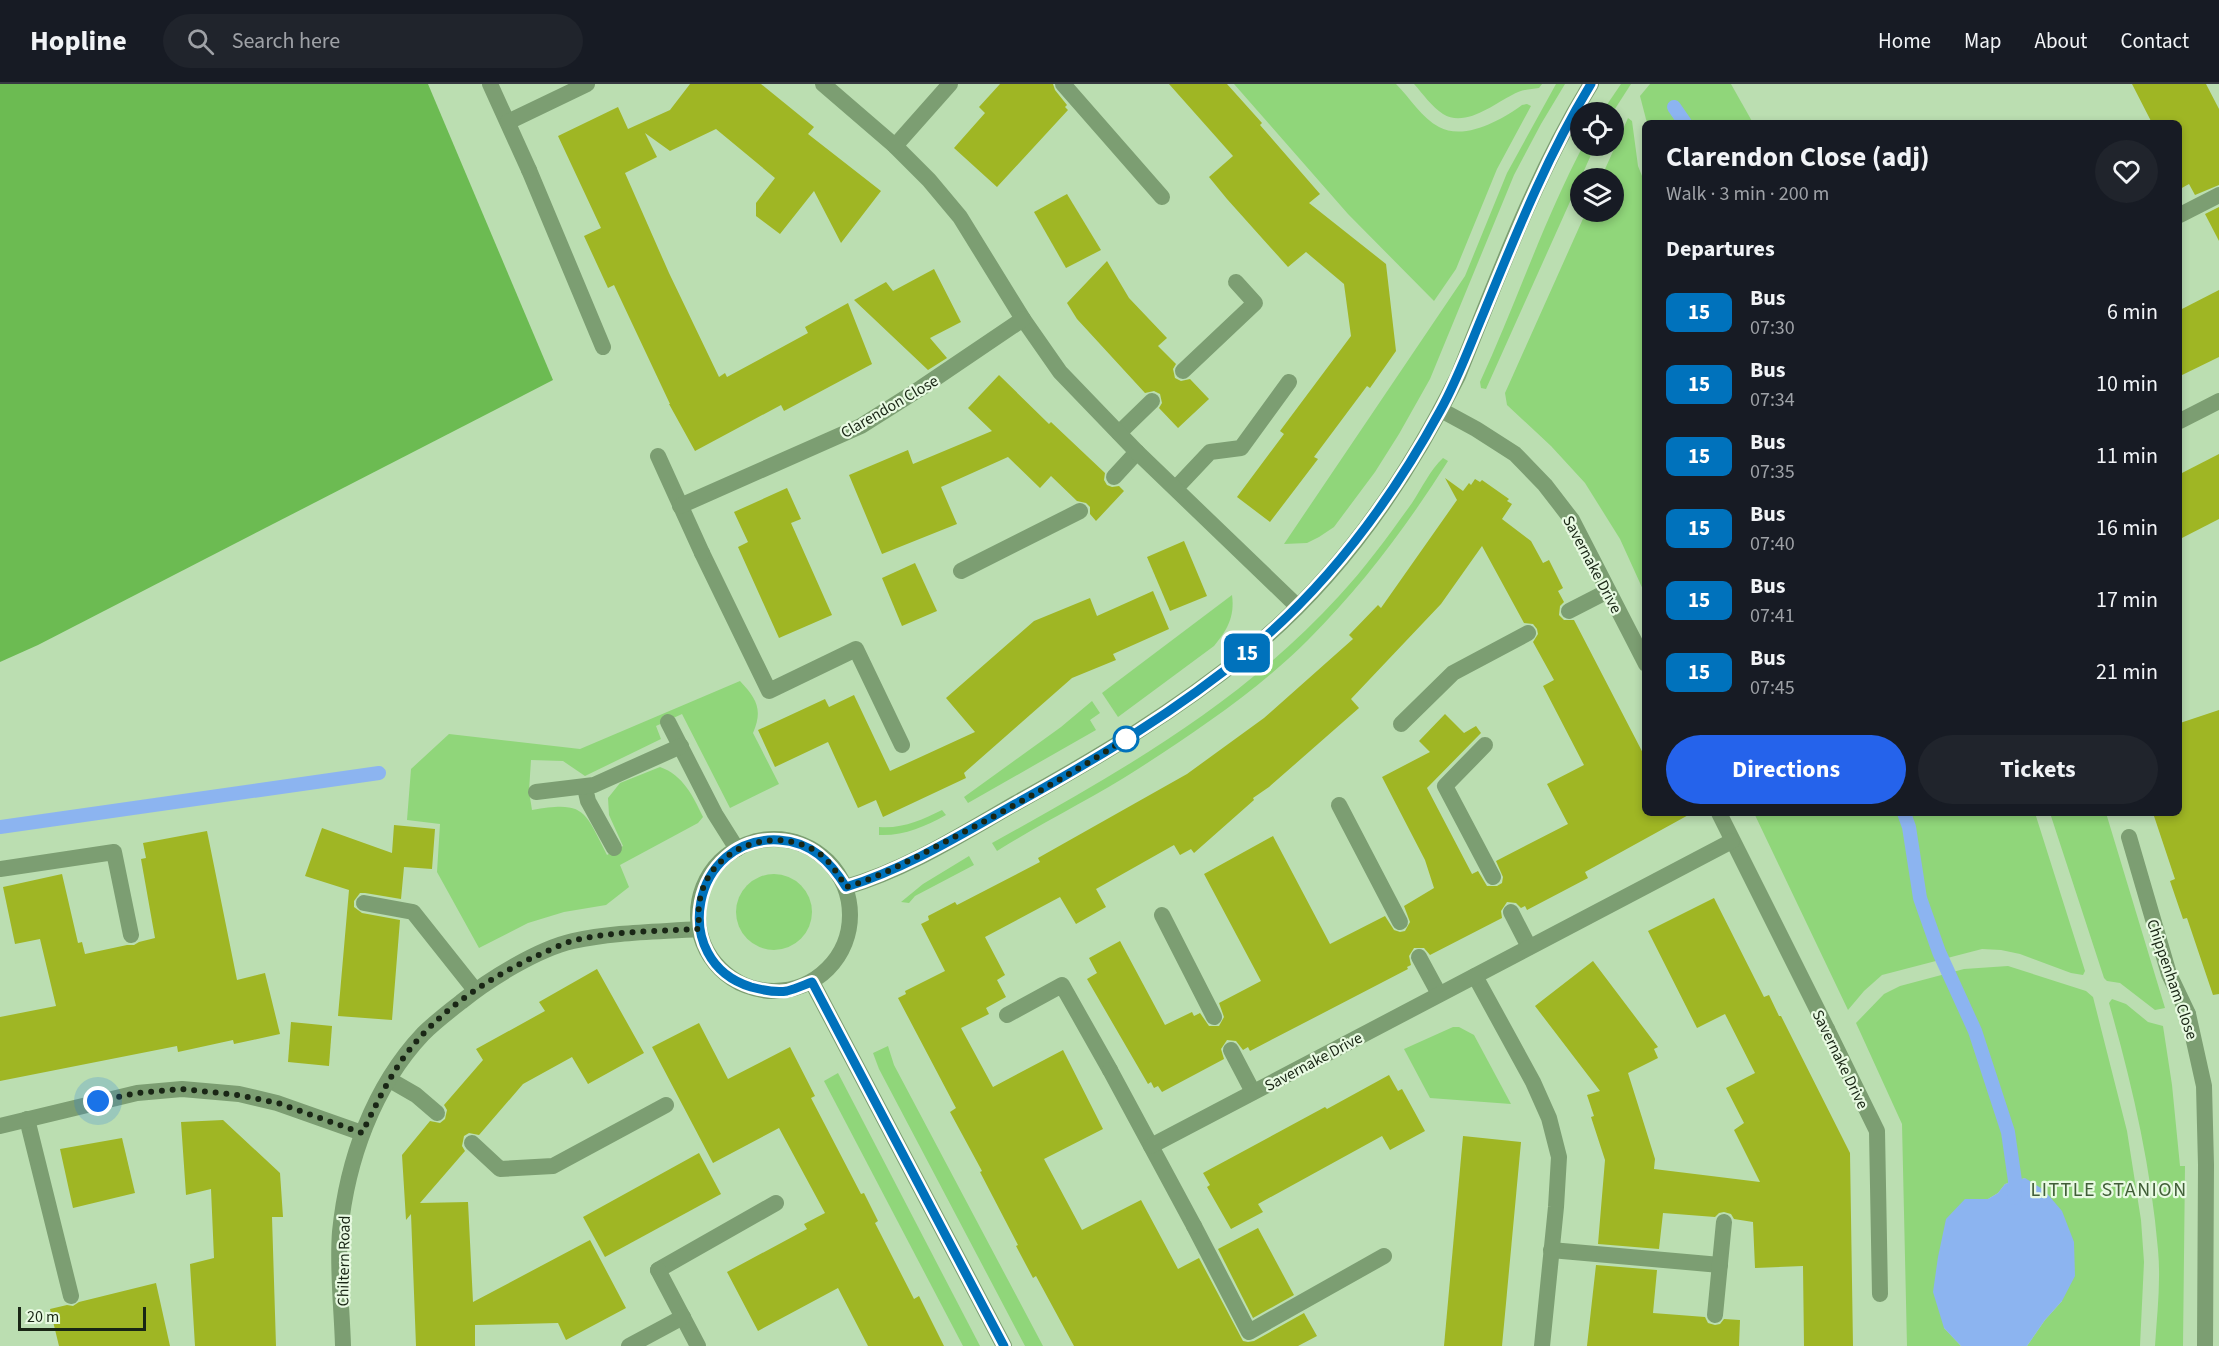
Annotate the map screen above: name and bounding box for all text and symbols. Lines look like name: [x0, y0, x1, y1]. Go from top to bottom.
search box: [163, 14, 583, 68]
text: Hopline: [30, 21, 127, 61]
icon: search: [184, 25, 217, 58]
text: Search here: [232, 25, 340, 57]
text: Home: [1878, 26, 1931, 56]
text: Map: [1964, 26, 2002, 56]
text: About: [2035, 26, 2087, 56]
text: Contact: [2120, 26, 2189, 56]
map controls: [1570, 102, 1624, 222]
button: locate: [1570, 102, 1624, 156]
text: Clarendon Close (adj): [1666, 137, 1930, 177]
button: heart: [2095, 140, 2158, 203]
button: layers: [1570, 168, 1624, 222]
text: Walk · 3 min · 200 m: [1666, 180, 1829, 208]
text: Departures: [1666, 233, 1775, 265]
text: Bus: [1750, 282, 1786, 314]
text: 6 min: [2107, 296, 2158, 328]
text: 15: [1688, 297, 1710, 327]
text: 07:30: [1750, 314, 1795, 342]
text: Bus: [1750, 354, 1786, 386]
text: 10 min: [2096, 368, 2158, 400]
text: 15: [1688, 369, 1710, 399]
street label: Clarendon Close: [837, 370, 942, 444]
text: 07:34: [1750, 386, 1795, 414]
text: Bus: [1750, 426, 1786, 458]
text: 11 min: [2096, 440, 2158, 472]
text: 15: [1688, 441, 1710, 471]
text: 07:35: [1750, 458, 1795, 486]
text: Bus: [1750, 498, 1786, 530]
street label: Savernake Drive: [1557, 512, 1627, 617]
text: 16 min: [2096, 512, 2158, 544]
text: 15: [1688, 513, 1710, 543]
text: 07:40: [1750, 530, 1795, 558]
text: Bus: [1750, 570, 1786, 602]
text: 17 min: [2096, 584, 2158, 616]
text: 15: [1688, 585, 1710, 615]
text: 07:41: [1750, 602, 1795, 630]
line badge: 15: [1220, 634, 1274, 672]
text: 15: [1236, 638, 1258, 668]
text: Bus: [1750, 642, 1786, 674]
text: 21 min: [2096, 656, 2158, 688]
text: 15: [1688, 657, 1710, 687]
text: 07:45: [1750, 674, 1795, 702]
unlabelled marker: [1113, 726, 1139, 752]
button: Directions: [1666, 735, 1906, 804]
button: Tickets: [1918, 735, 2158, 804]
street label: Chippenham Close: [2141, 916, 2203, 1043]
street label: Savernake Drive: [1807, 1006, 1874, 1113]
street label: Savernake Drive: [1261, 1027, 1366, 1097]
your location: [83, 1086, 113, 1116]
district label: LITTLE STANION: [2030, 1176, 2188, 1204]
street label: Chiltern Road: [332, 1215, 356, 1307]
scale bar: [18, 1304, 146, 1332]
text: 20 m: [27, 1306, 59, 1328]

